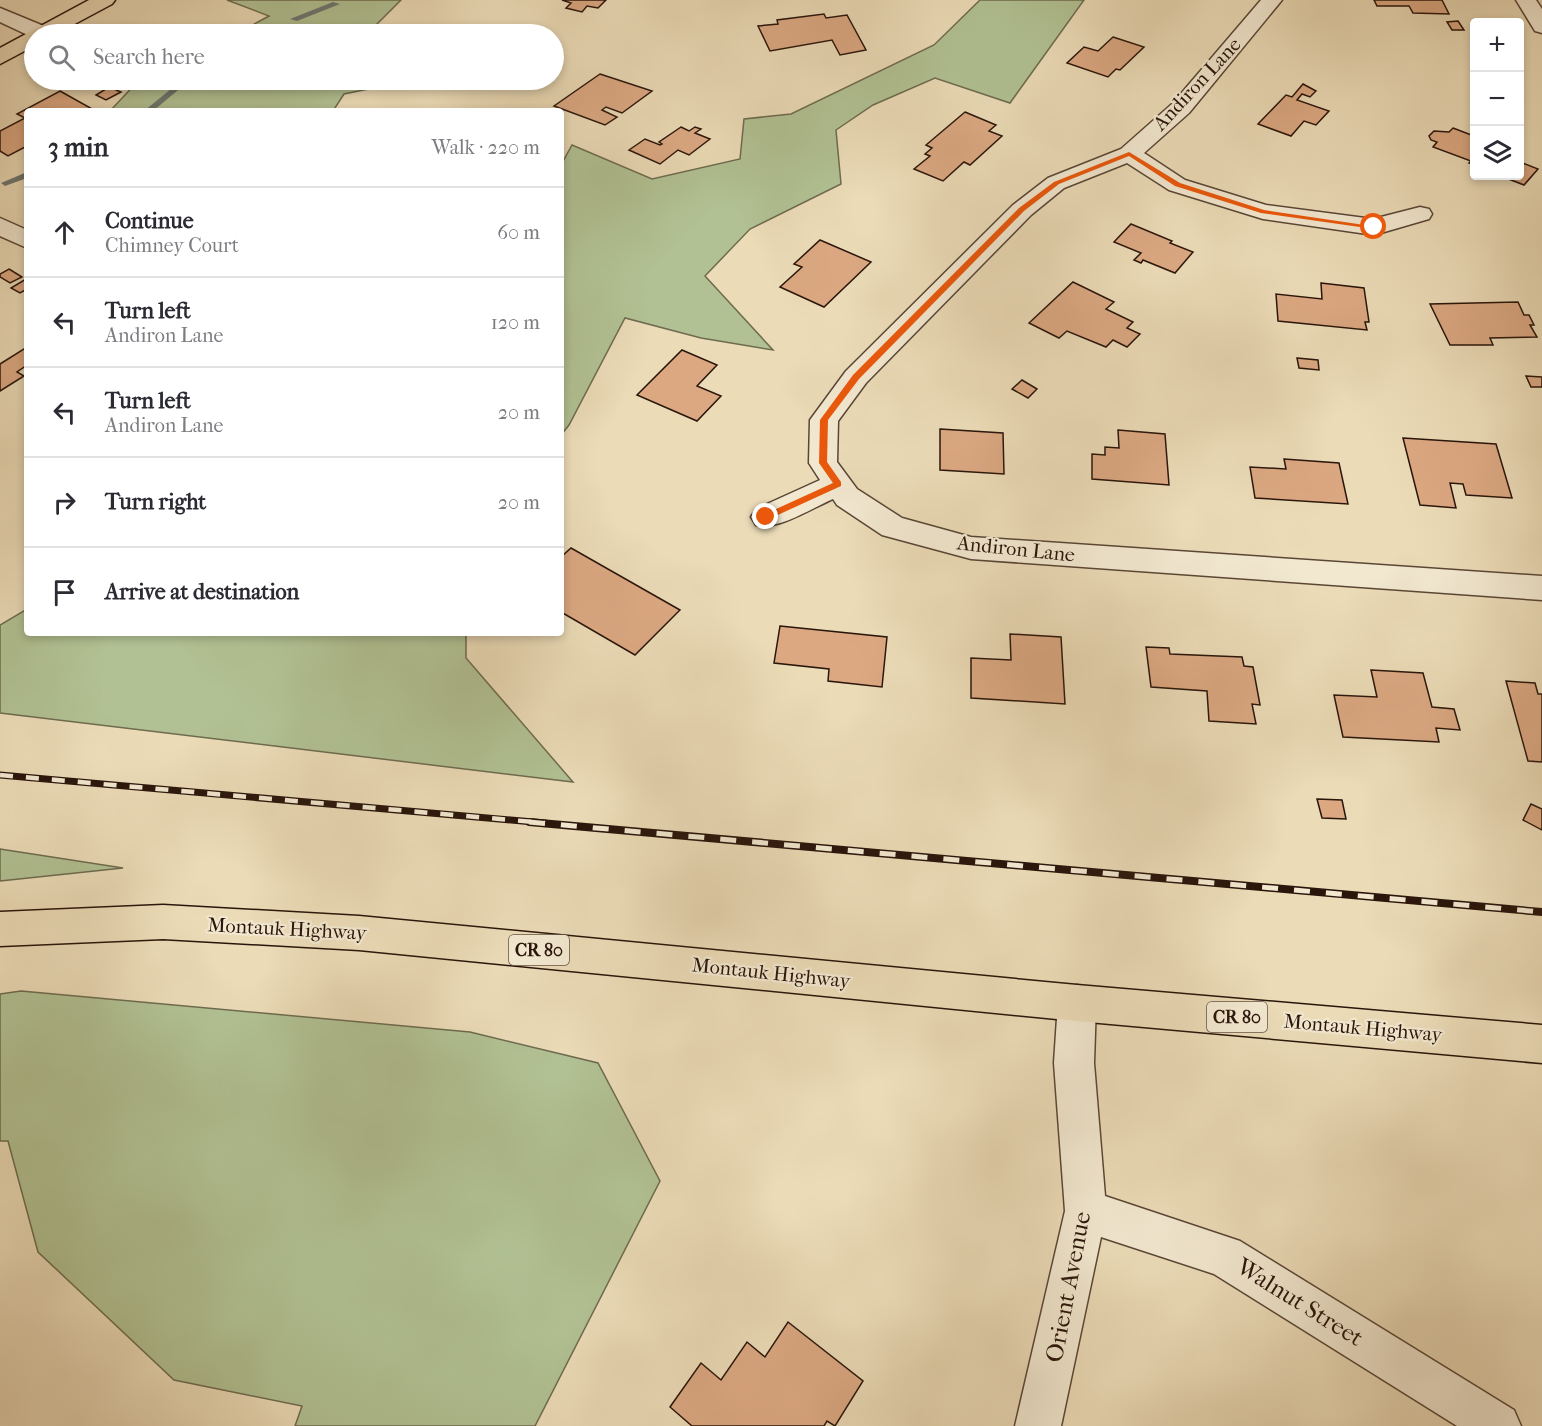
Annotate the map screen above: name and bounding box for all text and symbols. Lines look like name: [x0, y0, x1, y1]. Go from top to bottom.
map controls: [1470, 18, 1524, 180]
button: +: [1470, 18, 1524, 72]
search box: [24, 24, 564, 90]
street label: Andiron Lane: [1148, 33, 1246, 136]
icon: search: [45, 41, 78, 74]
text: Search here: [93, 44, 205, 70]
button: −: [1470, 72, 1524, 126]
button: layers: [1470, 126, 1524, 180]
text: 3 min: [48, 132, 109, 163]
text: Walk · 220 m: [432, 136, 540, 159]
text: Continue: [105, 208, 194, 234]
route start: [1360, 213, 1386, 239]
icon: ahead: [48, 216, 81, 249]
text: 60 m: [497, 221, 540, 244]
text: Chimney Court: [105, 234, 239, 257]
text: Turn left: [105, 298, 191, 324]
icon: left: [48, 306, 81, 339]
text: 120 m: [491, 311, 540, 334]
text: Andiron Lane: [105, 324, 223, 347]
text: Turn left: [105, 388, 191, 414]
icon: left: [48, 396, 81, 429]
text: 20 m: [498, 401, 540, 424]
text: Andiron Lane: [105, 414, 223, 437]
icon: right: [48, 486, 81, 519]
text: Turn right: [105, 489, 206, 515]
text: 20 m: [498, 491, 540, 514]
route end: [752, 503, 778, 529]
street label: Andiron Lane: [955, 531, 1076, 567]
icon: arrive: [48, 576, 81, 609]
text: Arrive at destination: [105, 579, 299, 605]
street label: Montauk Highway: [207, 913, 368, 945]
road number: CR 80: [509, 935, 569, 965]
street label: Montauk Highway: [691, 953, 853, 993]
road number: CR 80: [1207, 1002, 1267, 1032]
street label: Montauk Highway: [1283, 1010, 1445, 1047]
street label: Orient Avenue: [1040, 1209, 1096, 1365]
street label: Walnut Street: [1231, 1251, 1369, 1352]

